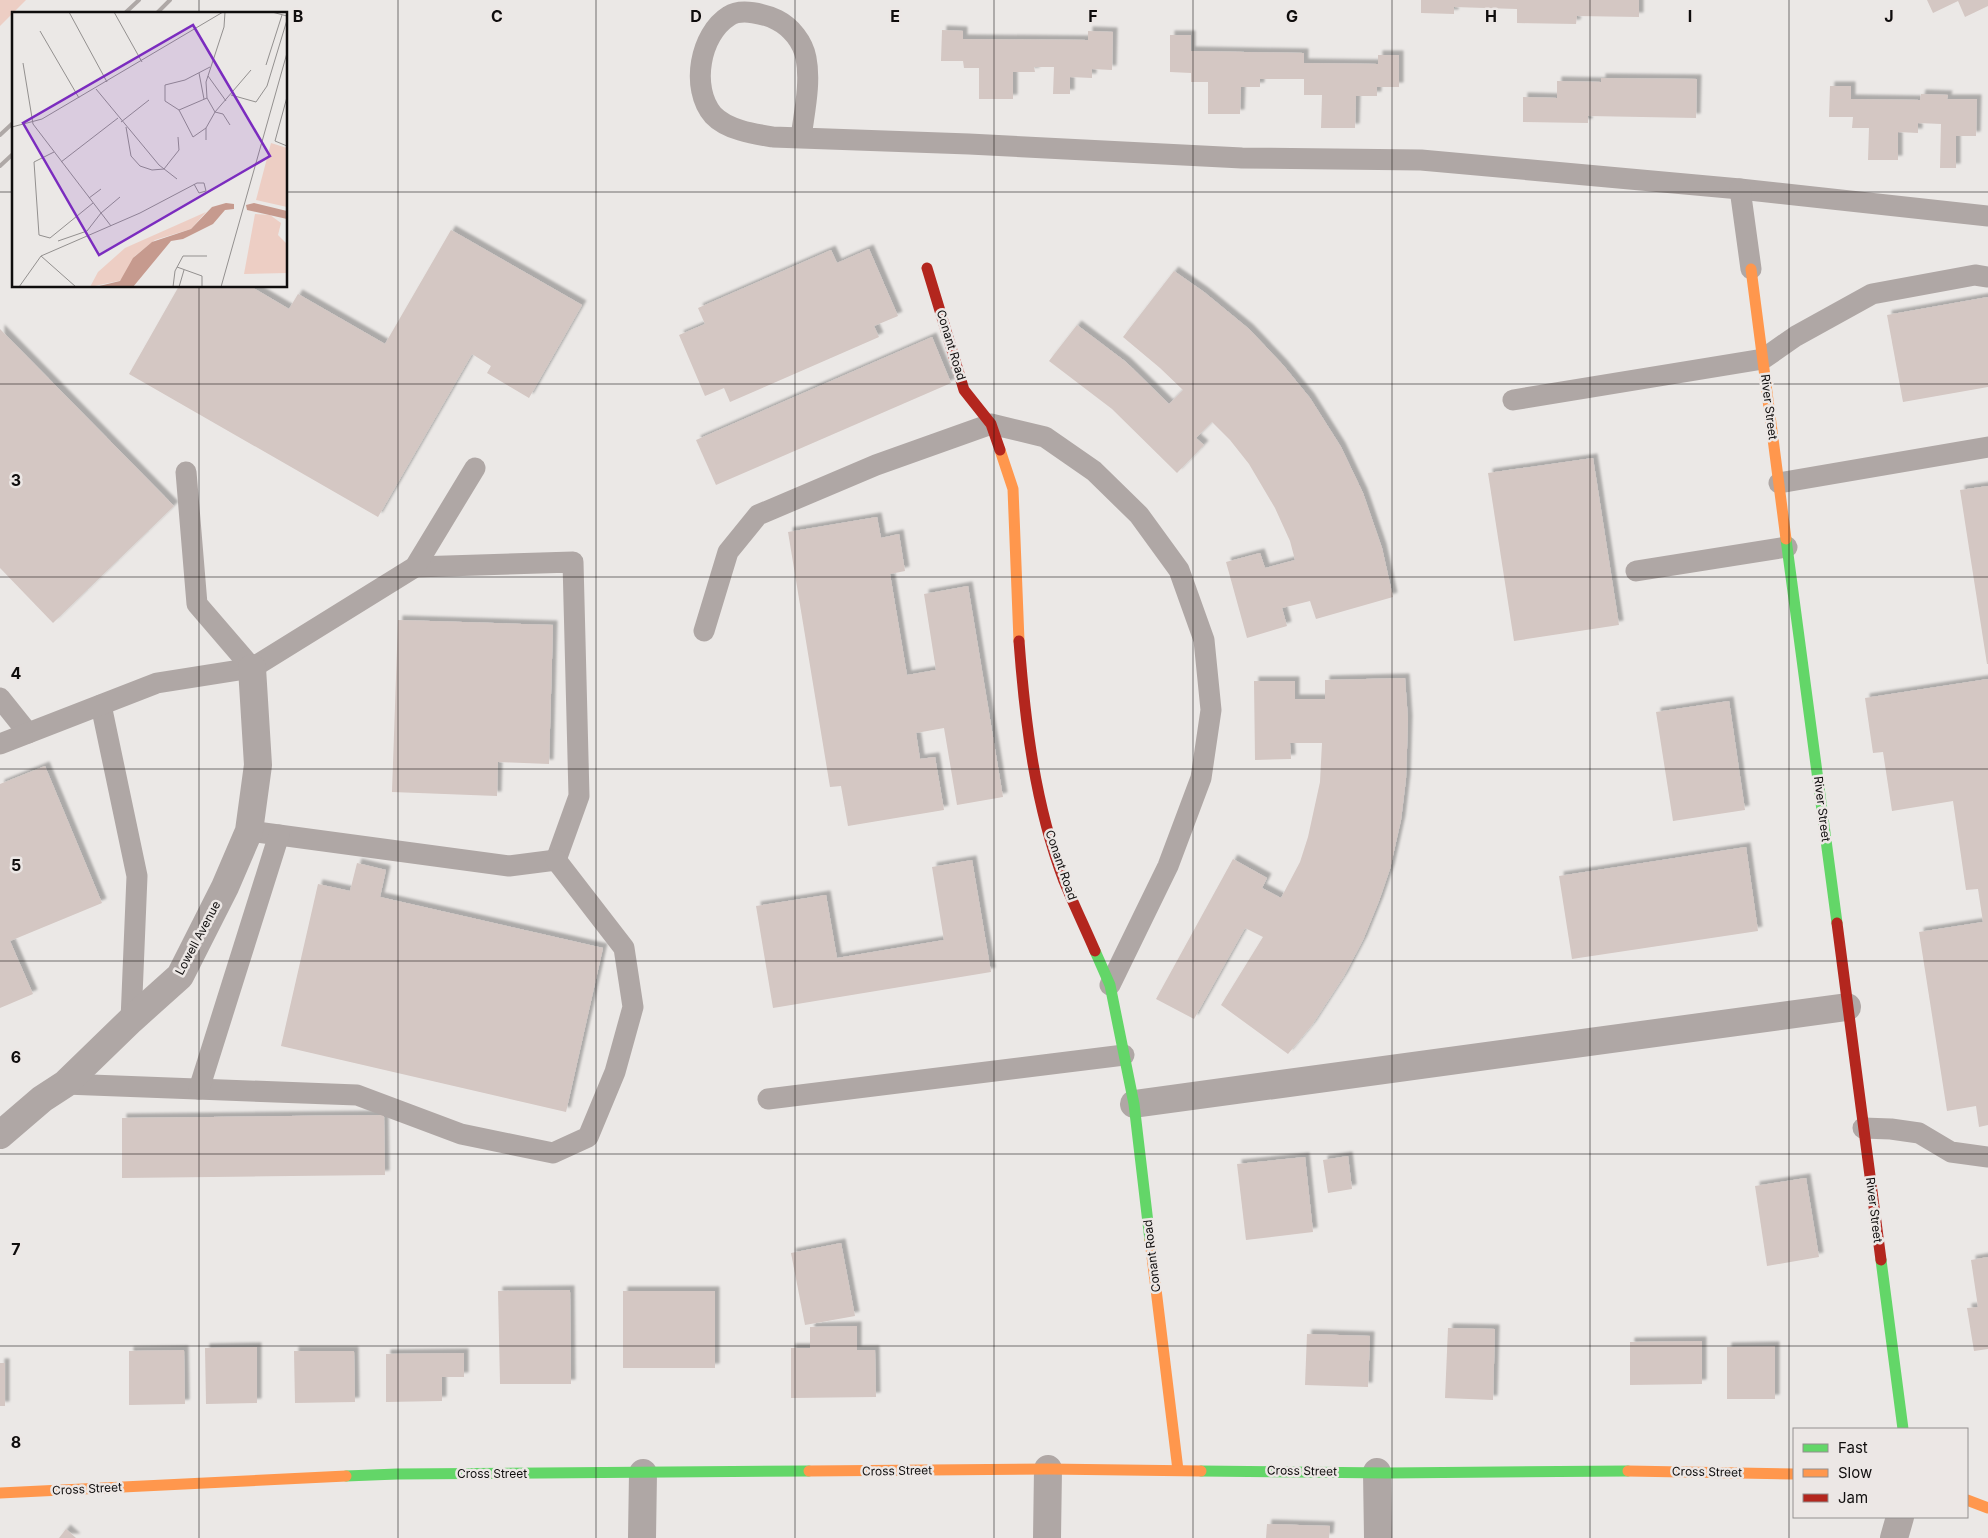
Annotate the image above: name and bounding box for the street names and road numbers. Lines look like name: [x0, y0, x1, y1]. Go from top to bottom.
street label: Conant Road: [934, 308, 969, 382]
street label: River Street: [1758, 373, 1781, 441]
street label: River Street: [1811, 775, 1834, 843]
street label: Conant Road: [1042, 828, 1080, 902]
street label: Lowell Avenue: [172, 898, 223, 977]
street label: River Street: [1863, 1176, 1886, 1244]
street label: Conant Road: [1140, 1219, 1163, 1293]
street label: Cross Street: [862, 1462, 932, 1479]
street label: Cross Street: [1267, 1462, 1337, 1479]
street label: Cross Street: [1672, 1463, 1742, 1480]
street label: Cross Street: [457, 1466, 527, 1481]
street label: Cross Street: [52, 1479, 122, 1498]

